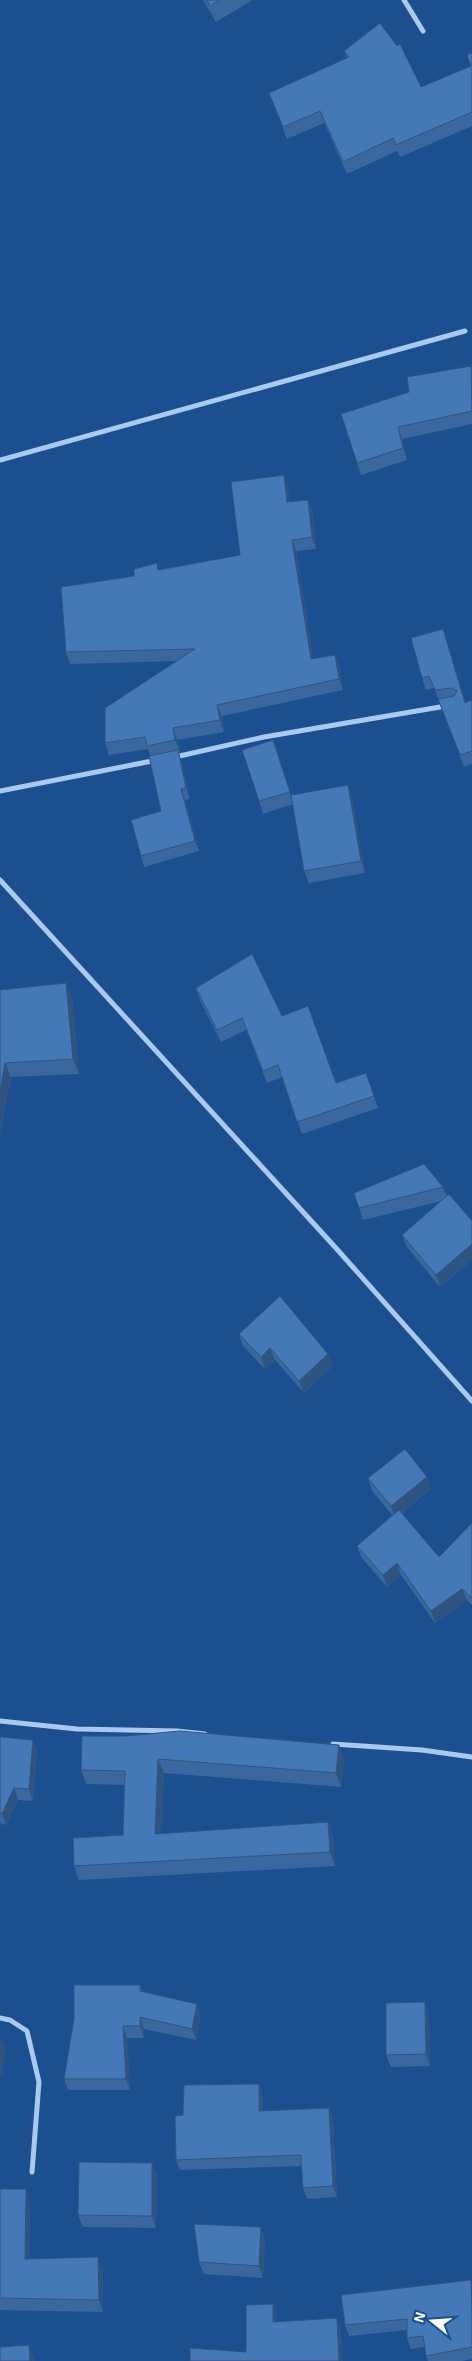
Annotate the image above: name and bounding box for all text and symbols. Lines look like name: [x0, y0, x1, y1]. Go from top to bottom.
north arrow: [407, 2296, 457, 2346]
text: N: [409, 2310, 429, 2324]

